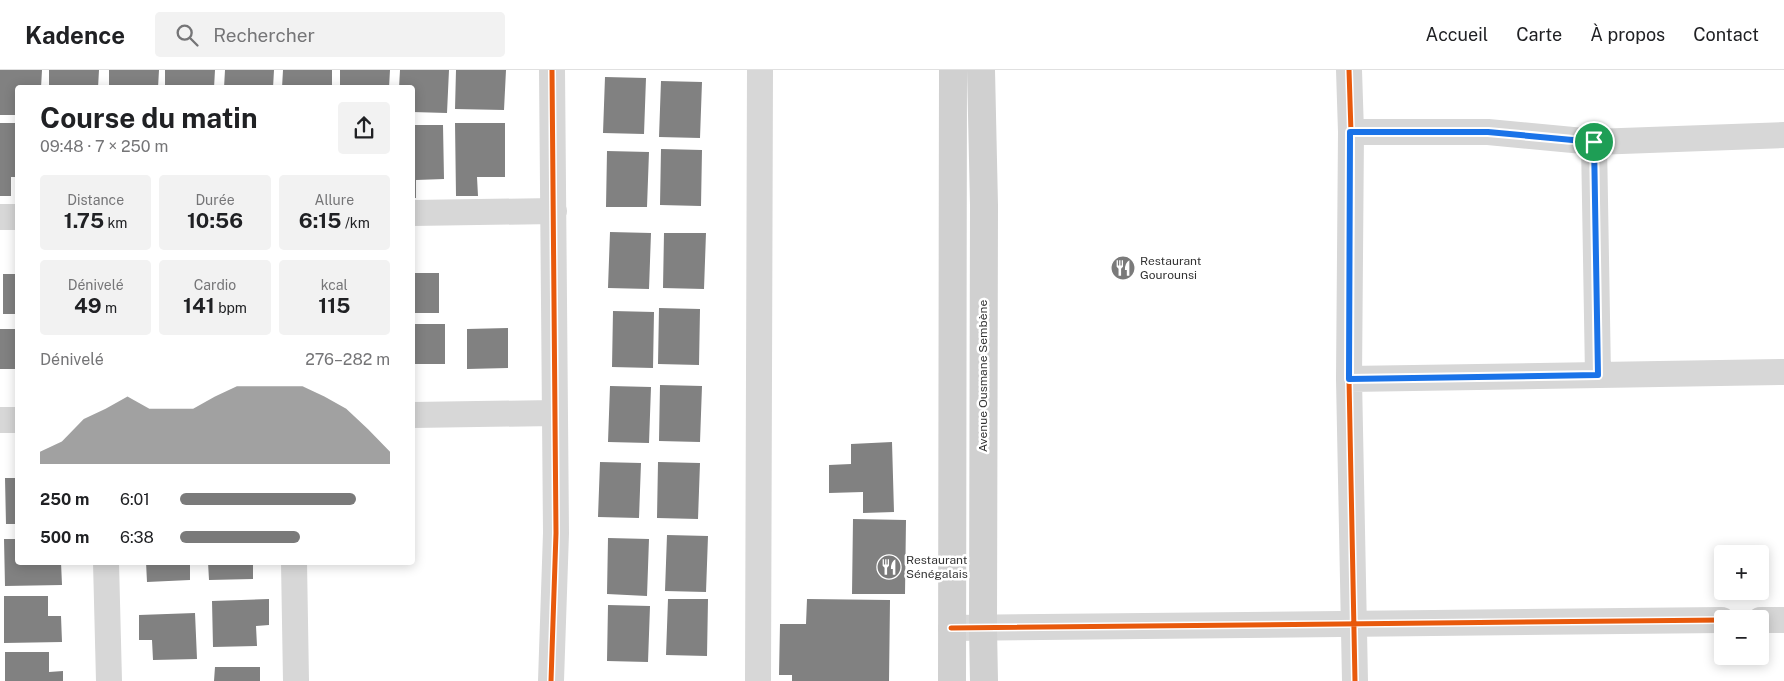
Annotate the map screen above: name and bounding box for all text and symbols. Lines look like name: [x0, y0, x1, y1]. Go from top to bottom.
search box: [155, 12, 505, 57]
text: Kadence: [25, 21, 125, 49]
icon: search: [173, 21, 201, 49]
text: Rechercher: [213, 24, 315, 46]
text: Accueil: [1426, 24, 1488, 45]
text: Carte: [1516, 24, 1562, 45]
text: À propos: [1590, 24, 1665, 45]
text: Contact: [1693, 24, 1759, 45]
text: Course du matin: [40, 101, 258, 134]
button: share: [338, 102, 390, 154]
pin: [1573, 121, 1615, 163]
icon: arrive: [1580, 128, 1608, 156]
text: 09:48 · 7 × 250 m: [40, 137, 168, 156]
text: Distance: [67, 192, 124, 208]
text: Durée: [195, 192, 235, 208]
text: Allure: [315, 192, 354, 208]
text: 1.75: [64, 208, 104, 233]
text: 10:56: [187, 208, 243, 233]
text: 6:15: [299, 208, 342, 233]
text: km: [104, 215, 127, 231]
text: /km: [342, 215, 370, 231]
place label: Restaurant Gourounsi: [1140, 254, 1202, 282]
restaurant icon: Restaurant Gourounsi: [1110, 255, 1136, 281]
text: Dénivelé: [68, 277, 124, 293]
text: Cardio: [194, 277, 236, 293]
text: kcal: [321, 277, 348, 293]
text: 49: [74, 293, 102, 318]
text: 141: [183, 293, 215, 318]
text: 115: [318, 293, 350, 318]
text: m: [102, 300, 117, 316]
text: bpm: [215, 300, 247, 316]
street label: Avenue Ousmane Sembène: [976, 300, 990, 452]
text: Dénivelé: [40, 350, 104, 369]
text: 276–282 m: [305, 350, 390, 369]
text: 250 m: [40, 490, 89, 509]
text: 6:01: [120, 490, 150, 509]
text: 500 m: [40, 528, 89, 547]
text: 6:38: [120, 528, 154, 547]
map controls: [1714, 545, 1769, 665]
button: +: [1714, 545, 1769, 600]
place label: Restaurant Sénégalais: [906, 553, 968, 581]
restaurant icon: Restaurant Sénégalais: [876, 554, 902, 580]
button: −: [1714, 610, 1769, 665]

